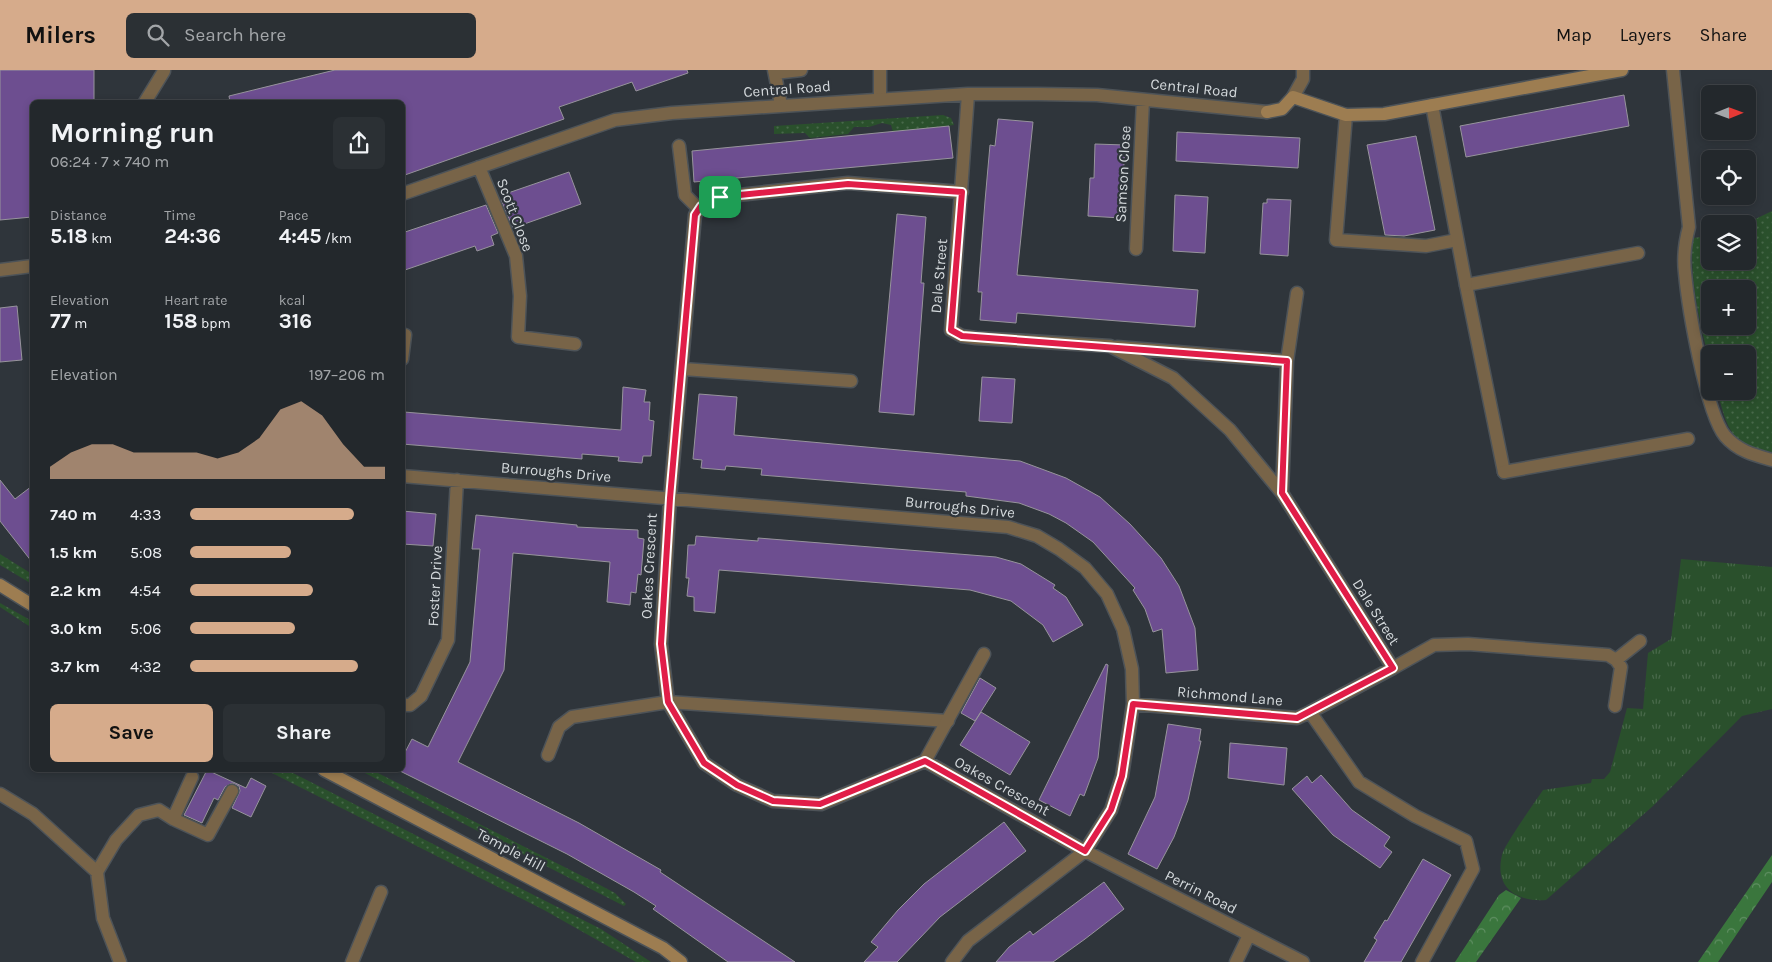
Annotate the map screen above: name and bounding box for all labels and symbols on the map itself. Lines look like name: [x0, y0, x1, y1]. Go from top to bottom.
street label: Central Road: [1150, 74, 1238, 102]
street label: Central Road: [743, 77, 831, 101]
north arrow: [1701, 85, 1756, 140]
street label: Samson Close: [1111, 125, 1135, 223]
street label: Scott Close: [493, 176, 537, 254]
pin: [699, 176, 741, 218]
street label: Dale Street: [927, 238, 951, 314]
street label: Burroughs Drive: [500, 458, 612, 486]
street label: Burroughs Drive: [904, 492, 1016, 522]
street label: Oakes Crescent: [637, 512, 661, 619]
street label: Foster Drive: [424, 545, 446, 627]
street label: Dale Street: [1349, 576, 1404, 649]
street label: Richmond Lane: [1176, 682, 1284, 710]
street label: Oakes Crescent: [951, 752, 1053, 820]
street label: Temple Hill: [474, 824, 548, 876]
street label: Perrin Road: [1162, 866, 1240, 918]

